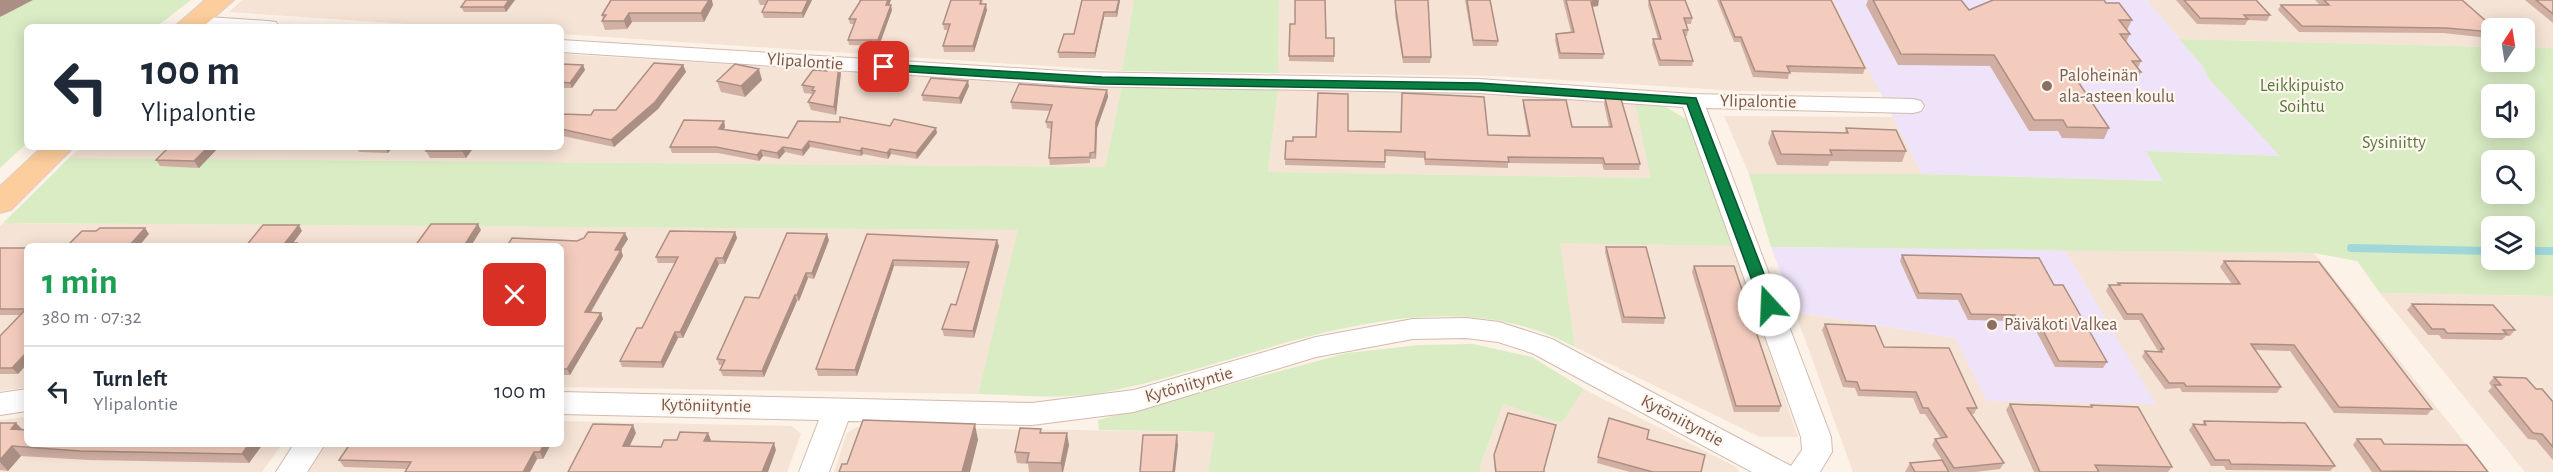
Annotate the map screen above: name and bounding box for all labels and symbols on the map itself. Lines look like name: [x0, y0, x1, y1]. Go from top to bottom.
north arrow: [2481, 18, 2535, 72]
pin: [858, 41, 909, 92]
street label: Ylipalontie: [766, 50, 844, 74]
place label: Paloheinän ala-asteen koulu: [2059, 67, 2175, 106]
park label: Leikkipuisto Soihtu: [2260, 77, 2344, 116]
marker: Paloheinän ala-asteen koulu: [2040, 79, 2054, 93]
street label: Ylipalontie: [1720, 92, 1796, 112]
park label: Sysiniitty: [2362, 134, 2426, 152]
position arrow: [1737, 273, 1801, 337]
place label: Päiväkoti Valkea: [2004, 316, 2118, 334]
marker: Päiväkoti Valkea: [1985, 318, 1999, 332]
street label: Kytöniityntie: [1143, 364, 1235, 406]
street label: Kytöniityntie: [1638, 392, 1726, 450]
street label: Kytöniityntie: [661, 396, 751, 416]

